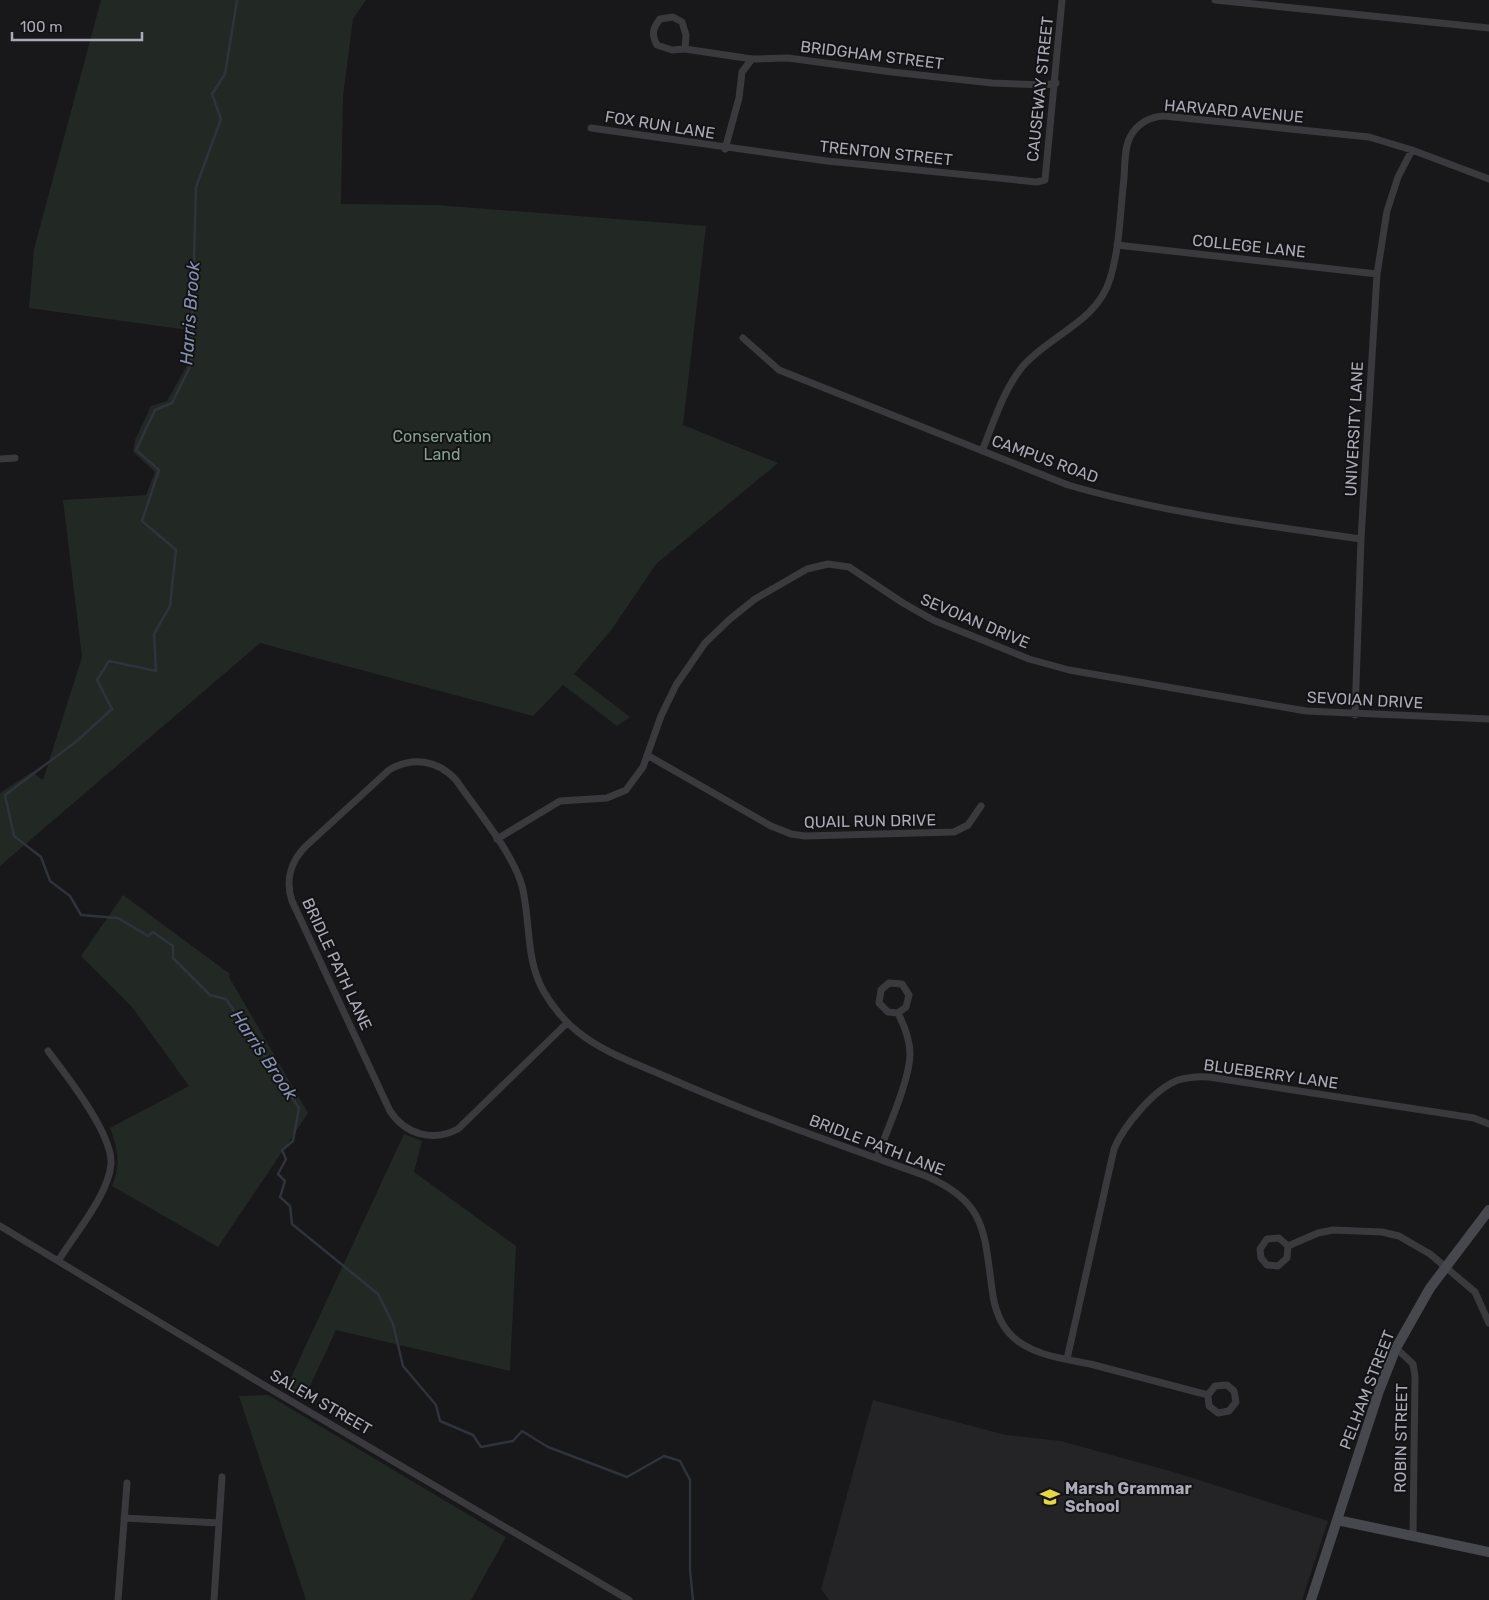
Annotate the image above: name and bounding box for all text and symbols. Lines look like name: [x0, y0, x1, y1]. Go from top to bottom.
scale bar: [12, 10, 142, 42]
street label: CAUSEWAY STREET: [1023, 15, 1057, 163]
text: 100 m: [20, 18, 62, 36]
street label: BRIDGHAM STREET: [799, 37, 945, 73]
street label: HARVARD AVENUE: [1164, 95, 1304, 127]
street label: FOX RUN LANE: [604, 107, 716, 143]
street label: TRENTON STREET: [819, 137, 953, 169]
street label: COLLEGE LANE: [1191, 231, 1307, 261]
water label: Harris Brook: [175, 260, 205, 366]
street label: UNIVERSITY LANE: [1341, 361, 1367, 497]
park label: Conservation Land: [392, 427, 492, 464]
street label: CAMPUS ROAD: [989, 431, 1101, 487]
street label: SEVOIAN DRIVE: [918, 589, 1032, 653]
street label: SEVOIAN DRIVE: [1306, 687, 1424, 713]
street label: QUAIL RUN DRIVE: [804, 810, 936, 832]
street label: BRIDLE PATH LANE: [298, 895, 376, 1033]
water label: Harris Brook: [226, 1006, 303, 1105]
street label: BLUEBERRY LANE: [1203, 1055, 1339, 1093]
street label: BRIDLE PATH LANE: [807, 1110, 947, 1180]
street label: PELHAM STREET: [1336, 1328, 1398, 1452]
street label: SALEM STREET: [267, 1365, 375, 1439]
street label: ROBIN STREET: [1391, 1383, 1411, 1493]
place label: Marsh Grammar School: [1065, 1479, 1192, 1516]
school or university icon: Marsh Grammar School: [1039, 1486, 1061, 1508]

